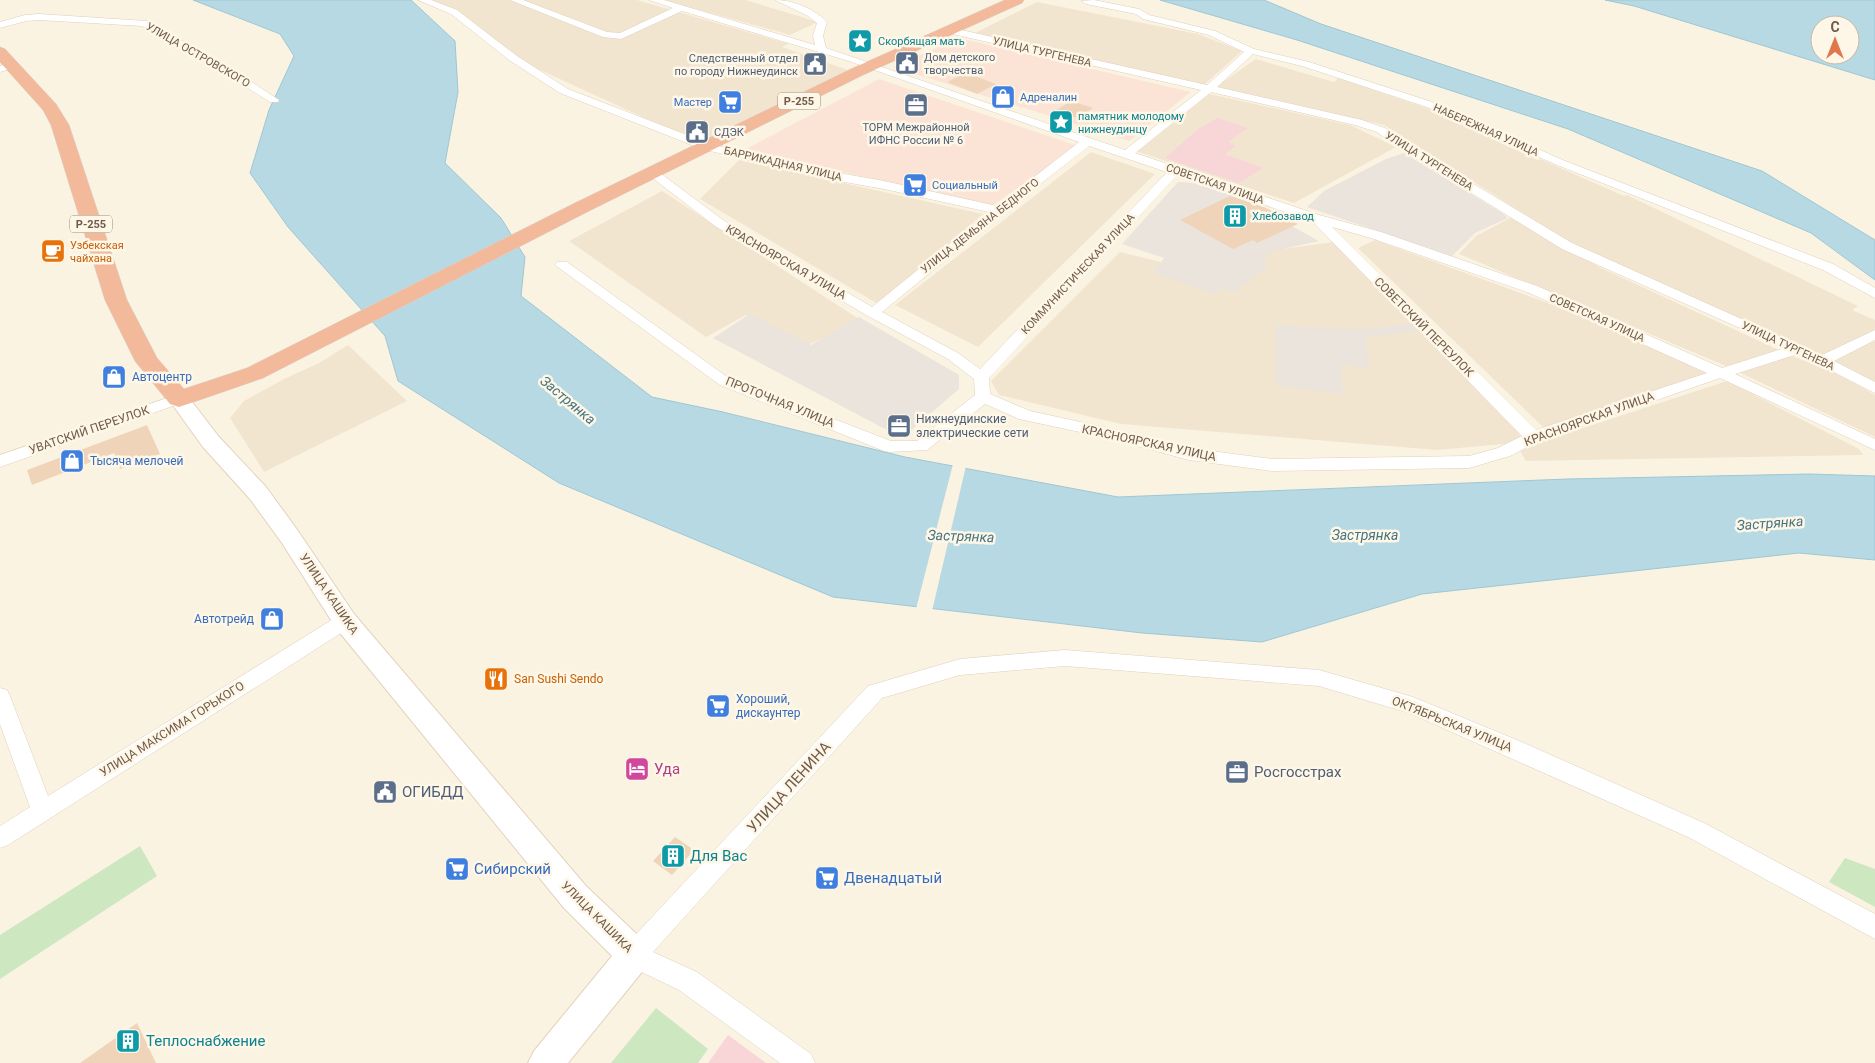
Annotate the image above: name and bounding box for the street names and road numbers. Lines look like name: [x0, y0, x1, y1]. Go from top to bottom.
street label: УЛИЦА ОСТРОВСКОГО: [144, 20, 252, 90]
street label: УЛИЦА ТУРГЕНЕВА: [991, 34, 1093, 70]
road number: Р-255: [778, 92, 820, 110]
street label: НАБЕРЕЖНАЯ УЛИЦА: [1431, 101, 1541, 159]
street label: УЛИЦА ТУРГЕНЕВА: [1383, 129, 1476, 194]
street label: БАРРИКАДНАЯ УЛИЦА: [723, 144, 844, 184]
street label: СОВЕТСКАЯ УЛИЦА: [1164, 161, 1267, 207]
street label: УЛИЦА ДЕМЬЯНА БЕДНОГО: [918, 176, 1042, 276]
street label: КОММУНИСТИЧЕСКАЯ УЛИЦА: [1019, 210, 1138, 337]
road number: Р-255: [70, 215, 112, 232]
street label: КРАСНОЯРСКАЯ УЛИЦА: [723, 222, 849, 302]
street label: СОВЕТСКИЙ ПЕРЕУЛОК: [1371, 274, 1477, 380]
street label: СОВЕТСКАЯ УЛИЦА: [1547, 291, 1647, 345]
street label: УЛИЦА ТУРГЕНЕВА: [1739, 319, 1837, 374]
street label: ПРОТОЧНАЯ УЛИЦА: [724, 374, 836, 430]
street label: КРАСНОЯРСКАЯ УЛИЦА: [1522, 389, 1656, 449]
street label: УВАТСКИЙ ПЕРЕУЛОК: [27, 402, 151, 457]
street label: КРАСНОЯРСКАЯ УЛИЦА: [1081, 422, 1218, 464]
street label: УЛИЦА КАШИКА: [297, 551, 361, 637]
street label: УЛИЦА МАКСИМА ГОРЬКОГО: [97, 679, 247, 779]
street label: ОКТЯБРЬСКАЯ УЛИЦА: [1390, 693, 1514, 755]
street label: УЛИЦА ЛЕНИНА: [743, 738, 835, 836]
street label: УЛИЦА КАШИКА: [558, 878, 636, 956]

